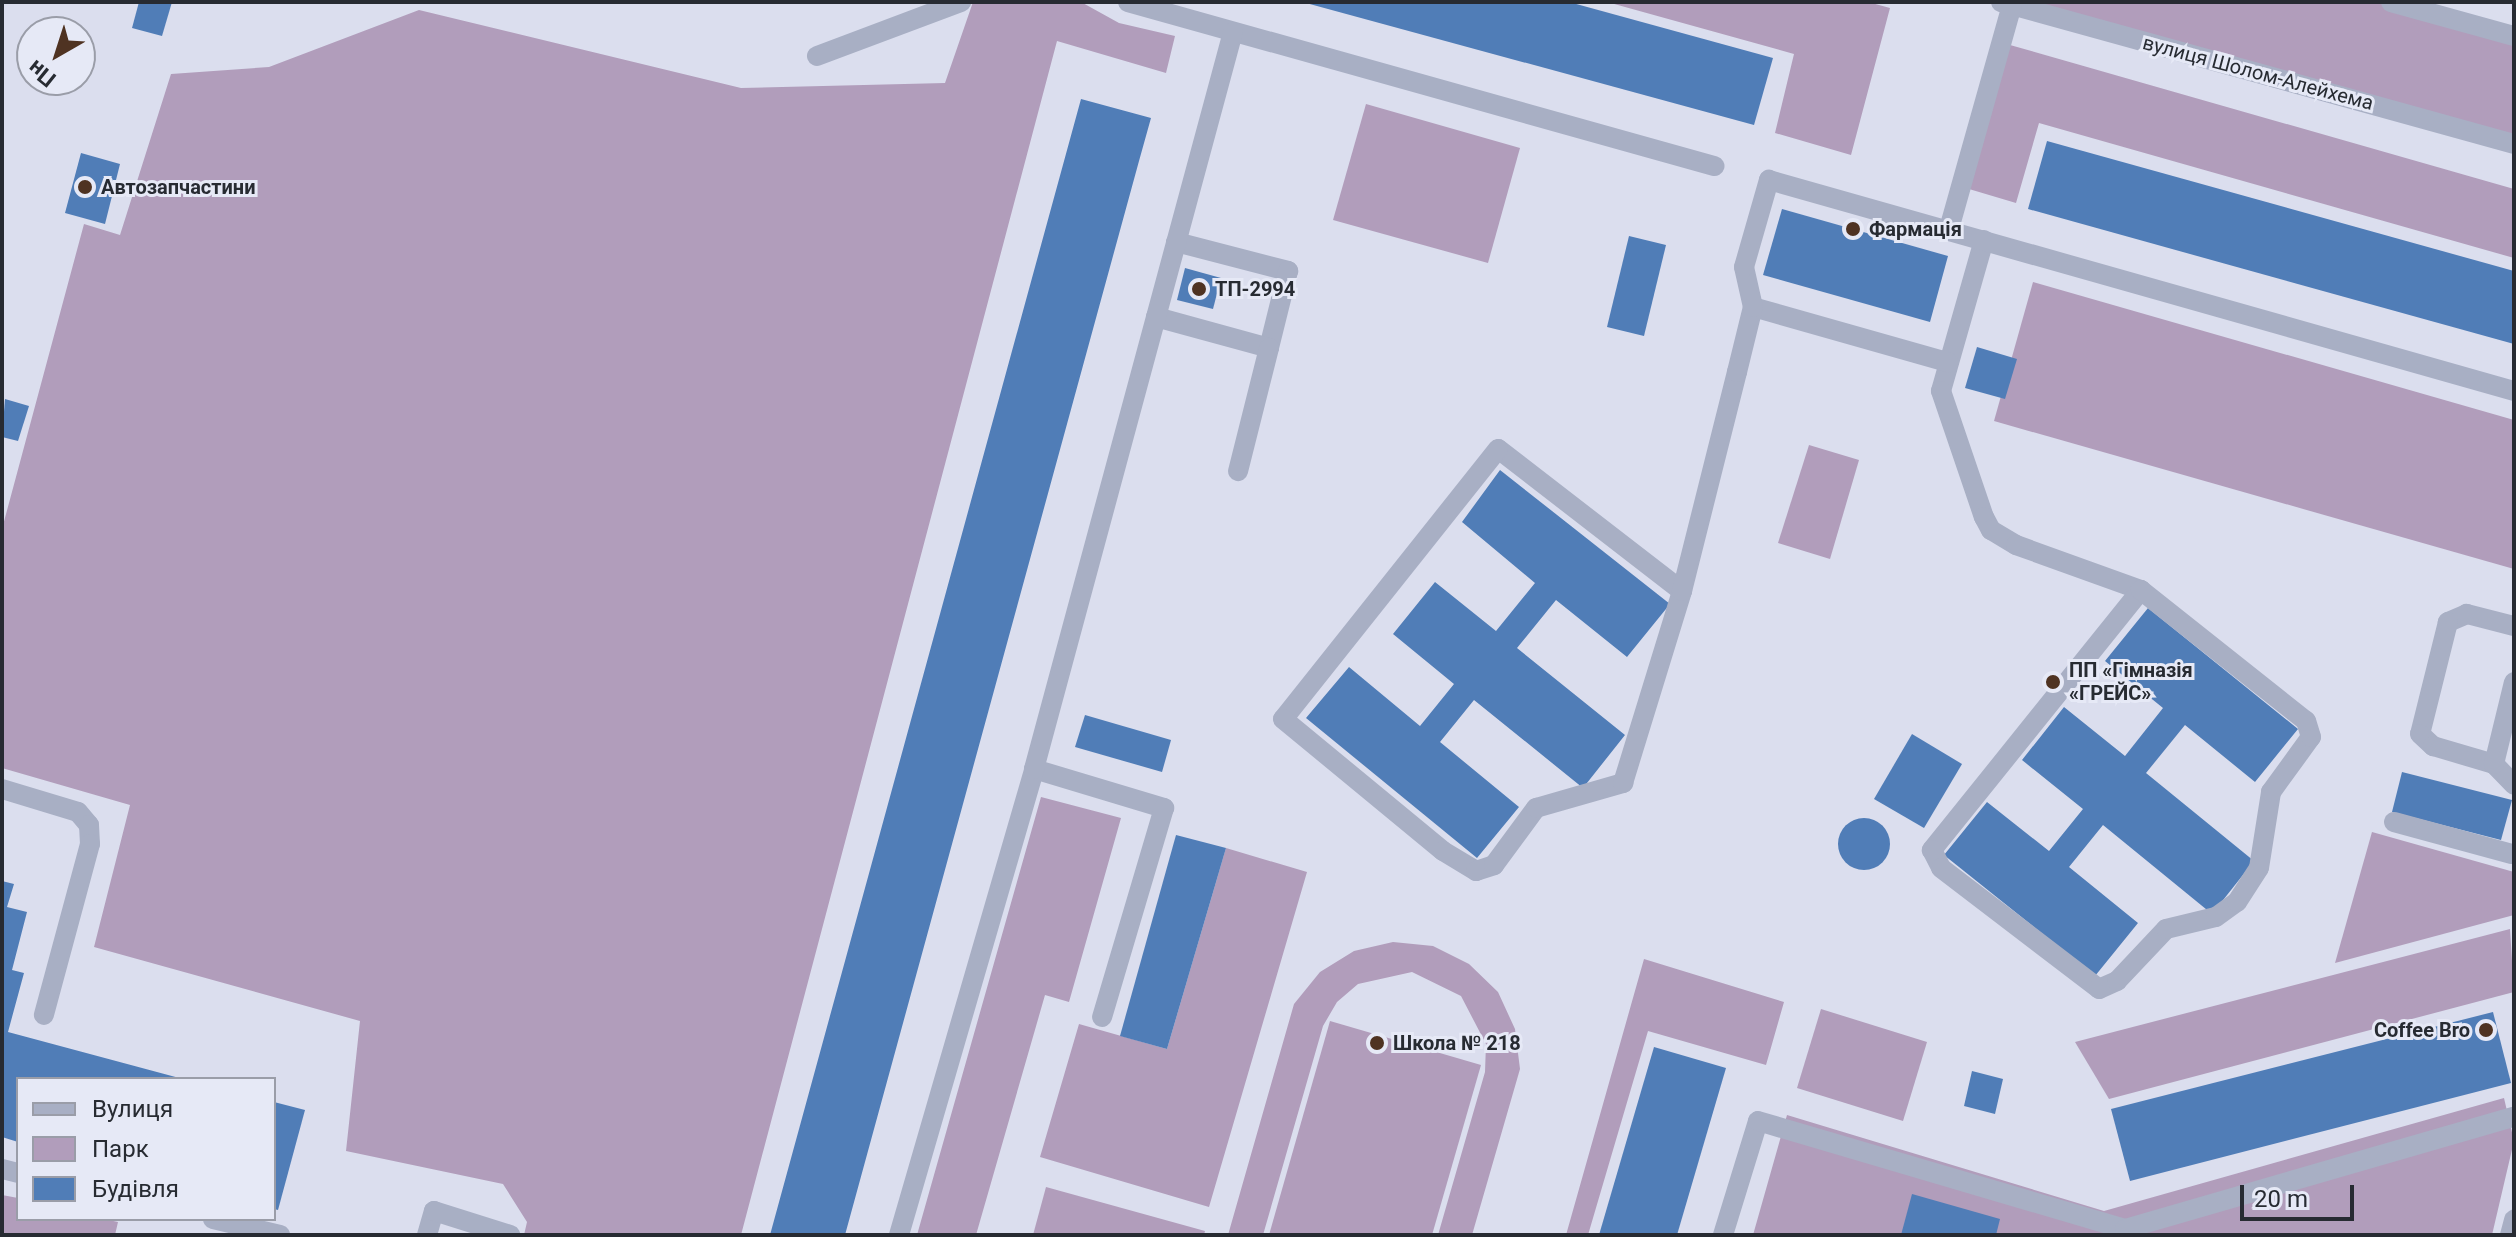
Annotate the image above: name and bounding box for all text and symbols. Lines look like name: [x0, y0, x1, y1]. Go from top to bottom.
north arrow: [16, 16, 96, 96]
street label: вулиця Шолом-Алейхема: [2140, 31, 2376, 115]
text: Пн: [23, 55, 61, 92]
place label: Автозапчастини: [101, 175, 255, 199]
marker: Автозапчастини: [76, 178, 94, 196]
place label: Фармація: [1869, 217, 1962, 241]
marker: Фармація: [1844, 220, 1862, 238]
place label: ТП-2994: [1215, 277, 1295, 301]
marker: ТП-2994: [1190, 280, 1208, 298]
place label: ПП «Гімназія «ГРЕЙС»: [2069, 658, 2193, 705]
marker: ПП «Гімназія «ГРЕЙС»: [2044, 673, 2062, 691]
place label: Coffee Bro: [2374, 1018, 2470, 1042]
marker: Coffee Bro: [2477, 1021, 2495, 1039]
place label: Школа № 218: [1393, 1031, 1521, 1055]
marker: Школа № 218: [1368, 1034, 1386, 1052]
legend: [16, 1077, 276, 1221]
text: Вулиця: [92, 1095, 173, 1123]
text: Парк: [92, 1135, 149, 1163]
scale bar: [2244, 1169, 2358, 1219]
text: Будівля: [92, 1175, 179, 1203]
text: 20 m: [2254, 1185, 2308, 1213]

